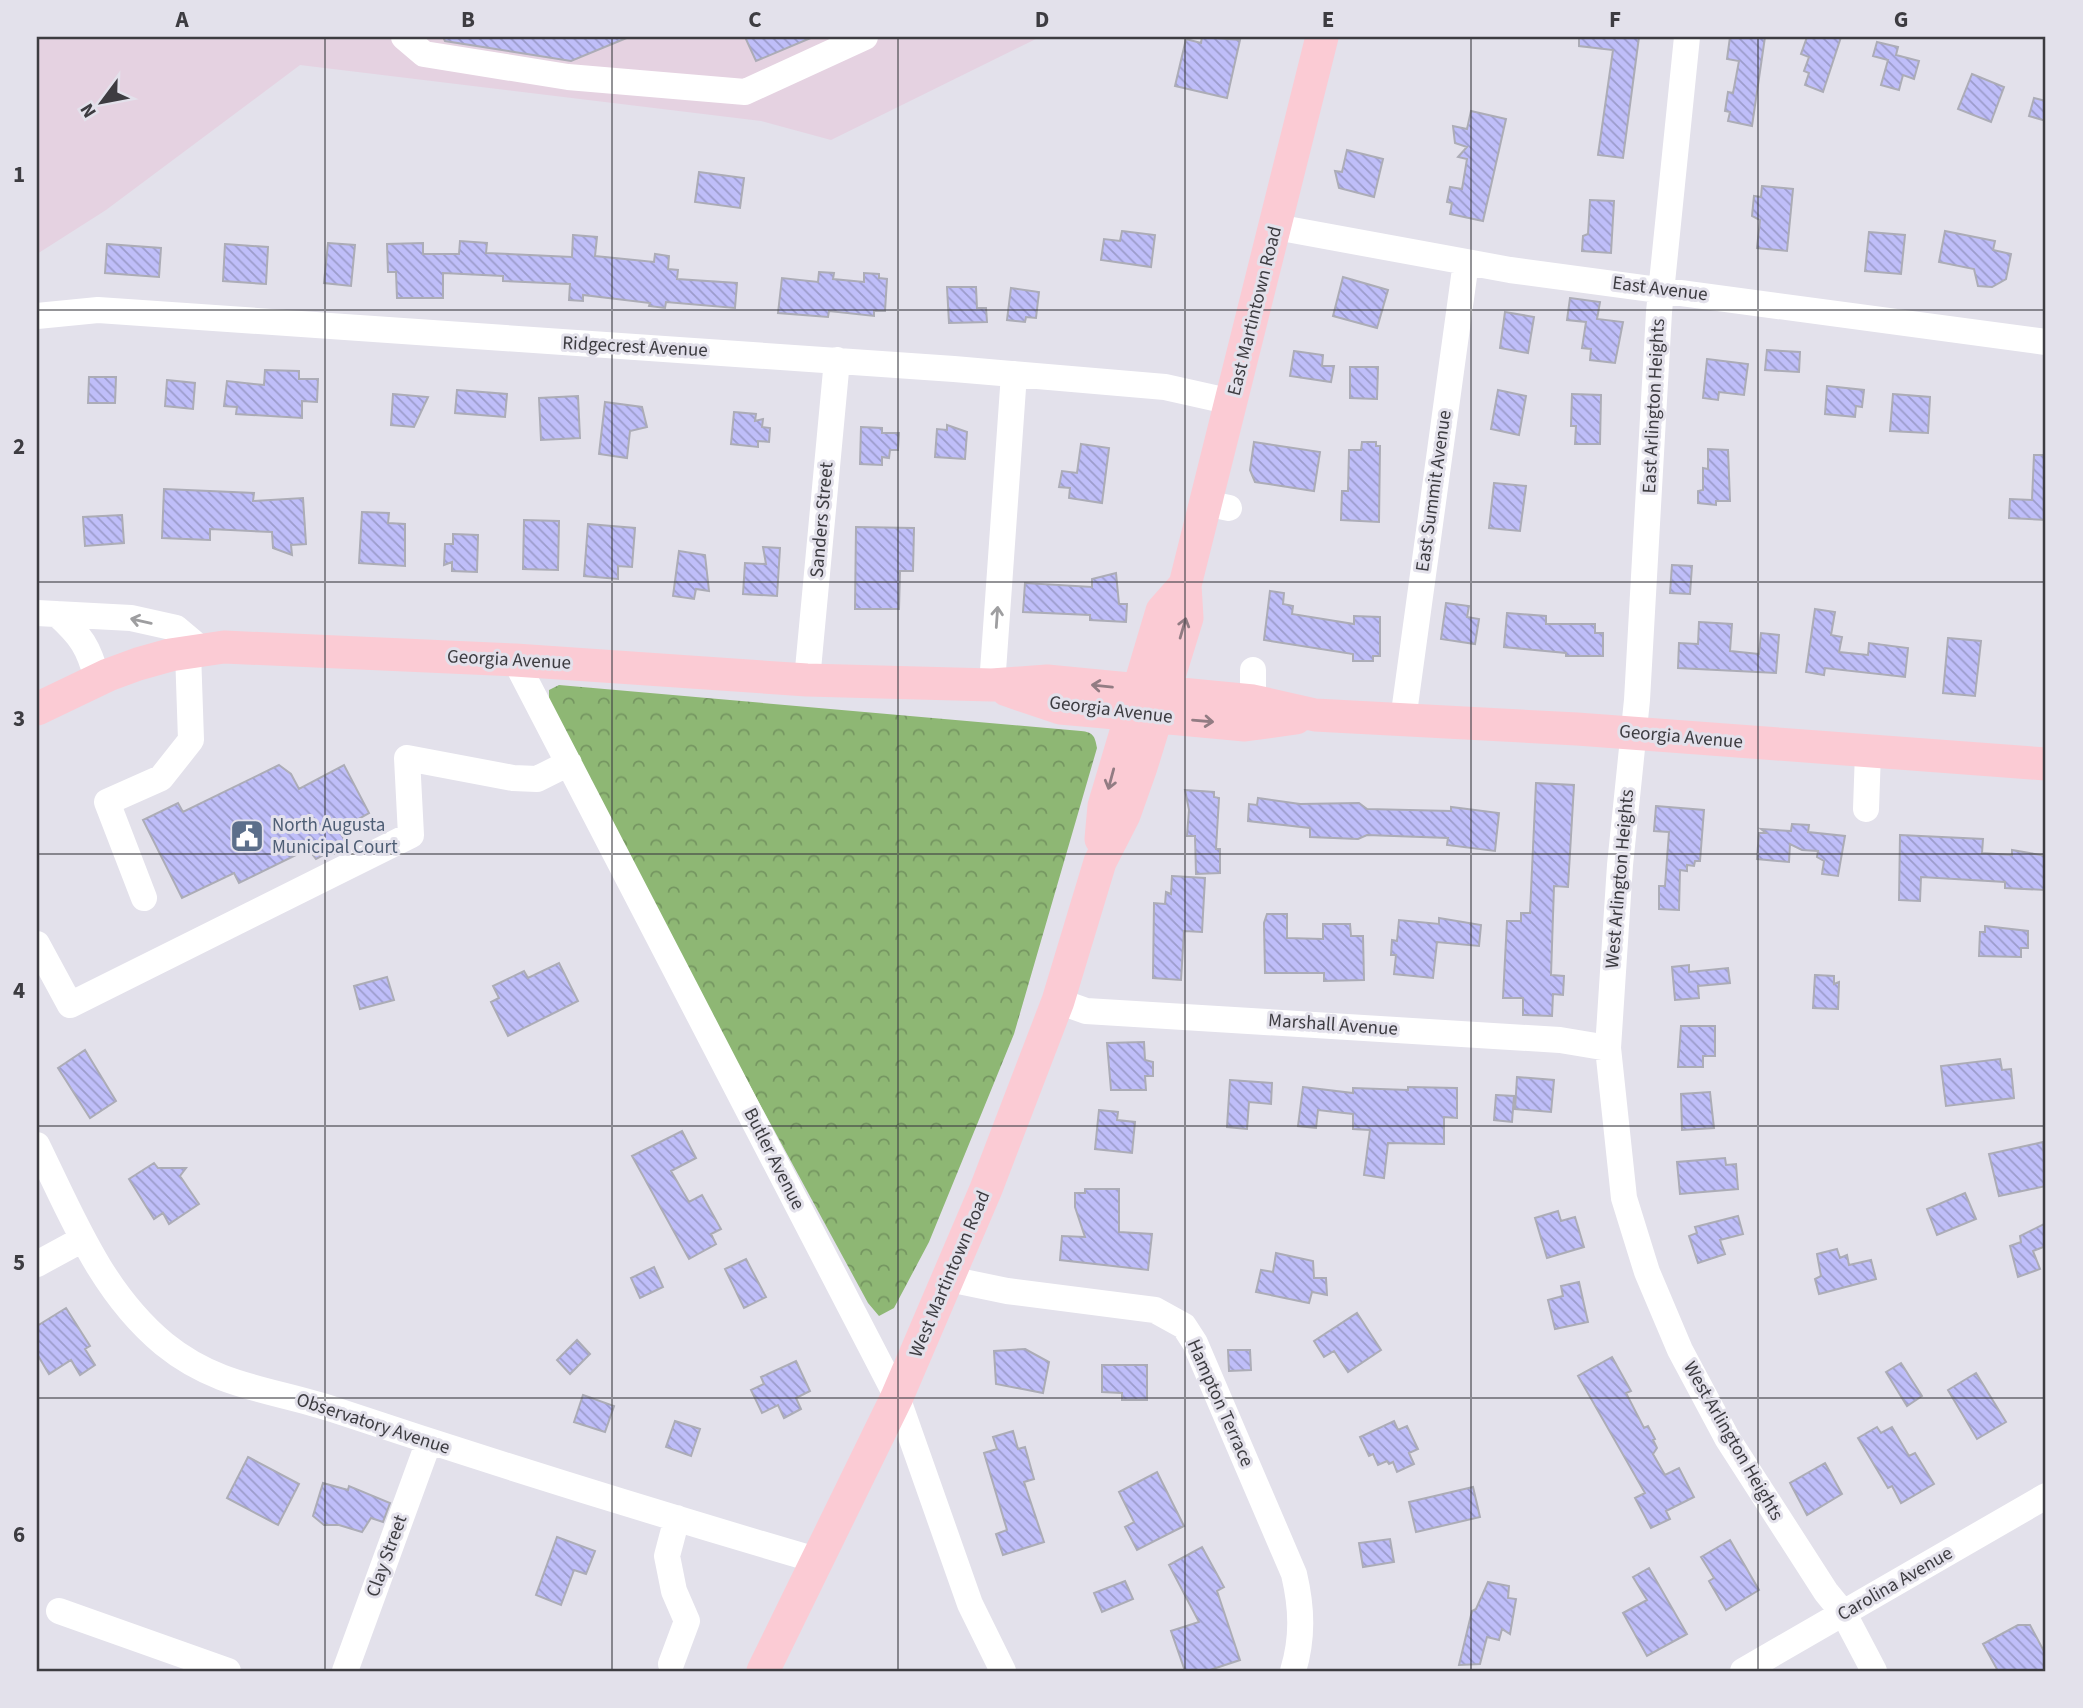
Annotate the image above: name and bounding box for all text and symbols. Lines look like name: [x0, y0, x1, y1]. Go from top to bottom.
text: A: [174, 3, 189, 36]
text: B: [461, 3, 475, 36]
text: C: [748, 3, 762, 36]
text: D: [1035, 3, 1049, 36]
text: E: [1322, 3, 1334, 36]
text: F: [1609, 3, 1621, 36]
text: G: [1894, 3, 1908, 36]
north arrow: [66, 66, 136, 136]
text: N: [74, 98, 104, 123]
text: 1: [13, 158, 25, 191]
street label: East Martintown Road: [1221, 223, 1289, 399]
street label: East Avenue: [1611, 270, 1709, 308]
street label: East Arlington Heights: [1636, 318, 1672, 494]
street label: Ridgecrest Avenue: [562, 330, 708, 364]
street label: East Summit Avenue: [1409, 408, 1459, 574]
text: 2: [13, 430, 25, 463]
street label: Sanders Street: [803, 460, 841, 579]
one-way arrow: [991, 606, 1004, 628]
one-way arrow: [130, 613, 153, 627]
one-way arrow: [1178, 617, 1191, 639]
street label: Georgia Avenue: [446, 643, 572, 677]
one-way arrow: [1091, 679, 1114, 692]
street label: Georgia Avenue: [1048, 689, 1174, 731]
text: 3: [13, 702, 25, 735]
one-way arrow: [1191, 715, 1214, 728]
street label: Georgia Avenue: [1618, 718, 1744, 756]
one-way arrow: [1104, 767, 1117, 789]
street label: West Arlington Heights: [1599, 788, 1641, 970]
place label: North Augusta Municipal Court: [272, 812, 398, 861]
public building icon: North Augusta Municipal Court: [228, 817, 266, 855]
text: 4: [13, 974, 25, 1007]
street label: Marshall Avenue: [1267, 1007, 1399, 1043]
street label: Butler Avenue: [737, 1103, 811, 1215]
street label: West Martintown Road: [903, 1186, 997, 1362]
text: 5: [13, 1246, 25, 1279]
street label: Hampton Terrace: [1180, 1335, 1260, 1471]
street label: West Arlington Heights: [1676, 1356, 1790, 1526]
street label: Observatory Avenue: [293, 1386, 453, 1462]
street label: Clay Street: [360, 1511, 415, 1601]
text: 6: [13, 1518, 25, 1551]
street label: Carolina Avenue: [1832, 1540, 1958, 1628]

